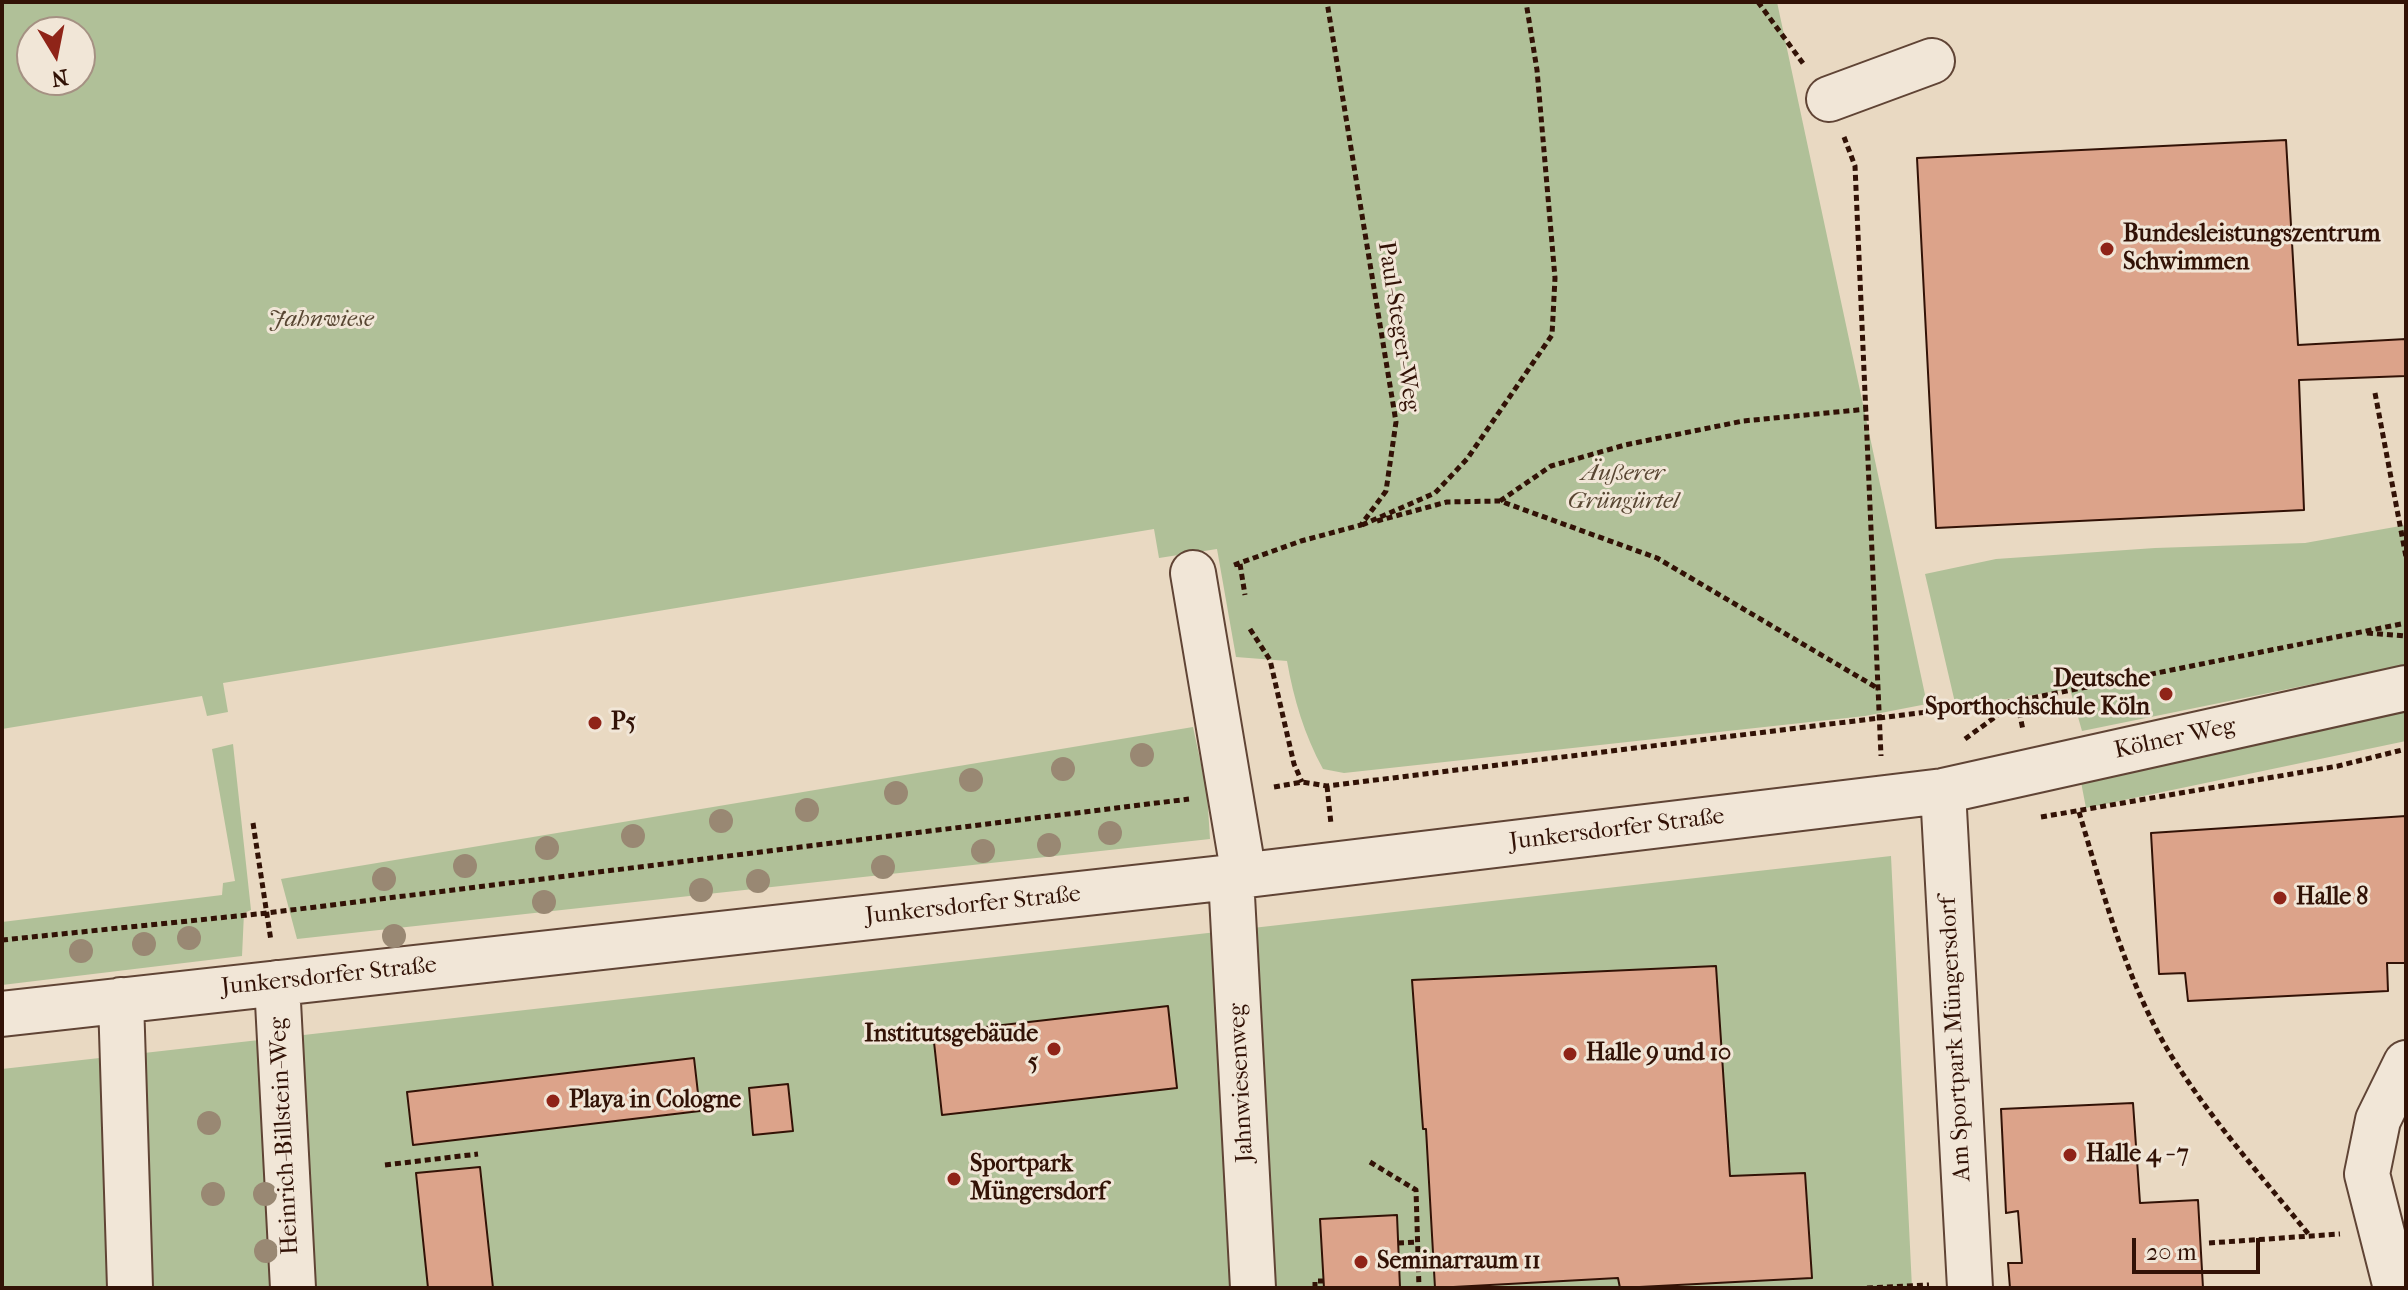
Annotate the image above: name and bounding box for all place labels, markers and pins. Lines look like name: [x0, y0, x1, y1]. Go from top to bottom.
place label: Bundesleistungszentrum Schwimmen: [2123, 221, 2380, 277]
marker: Bundesleistungszentrum Schwimmen: [2098, 240, 2116, 258]
place label: Deutsche Sporthochschule Köln: [1925, 666, 2150, 722]
marker: Deutsche Sporthochschule Köln: [2157, 685, 2175, 703]
place label: P5: [611, 709, 636, 737]
marker: P5: [586, 714, 604, 732]
place label: Halle 8: [2296, 884, 2368, 912]
marker: Halle 8: [2271, 889, 2289, 907]
place label: Institutsgebäude 5: [864, 1021, 1038, 1077]
marker: Institutsgebäude 5: [1045, 1040, 1063, 1058]
place label: Halle 9 und 10: [1586, 1040, 1731, 1068]
marker: Halle 9 und 10: [1561, 1045, 1579, 1063]
place label: Playa in Cologne: [569, 1087, 741, 1115]
marker: Playa in Cologne: [544, 1092, 562, 1110]
place label: Halle 4 - 7: [2086, 1141, 2188, 1169]
marker: Halle 4 - 7: [2061, 1146, 2079, 1164]
place label: Sportpark Müngersdorf: [970, 1151, 1106, 1207]
marker: Sportpark Müngersdorf: [945, 1170, 963, 1188]
place label: Seminarraum 11: [1377, 1248, 1541, 1276]
marker: Seminarraum 11: [1352, 1253, 1370, 1271]

